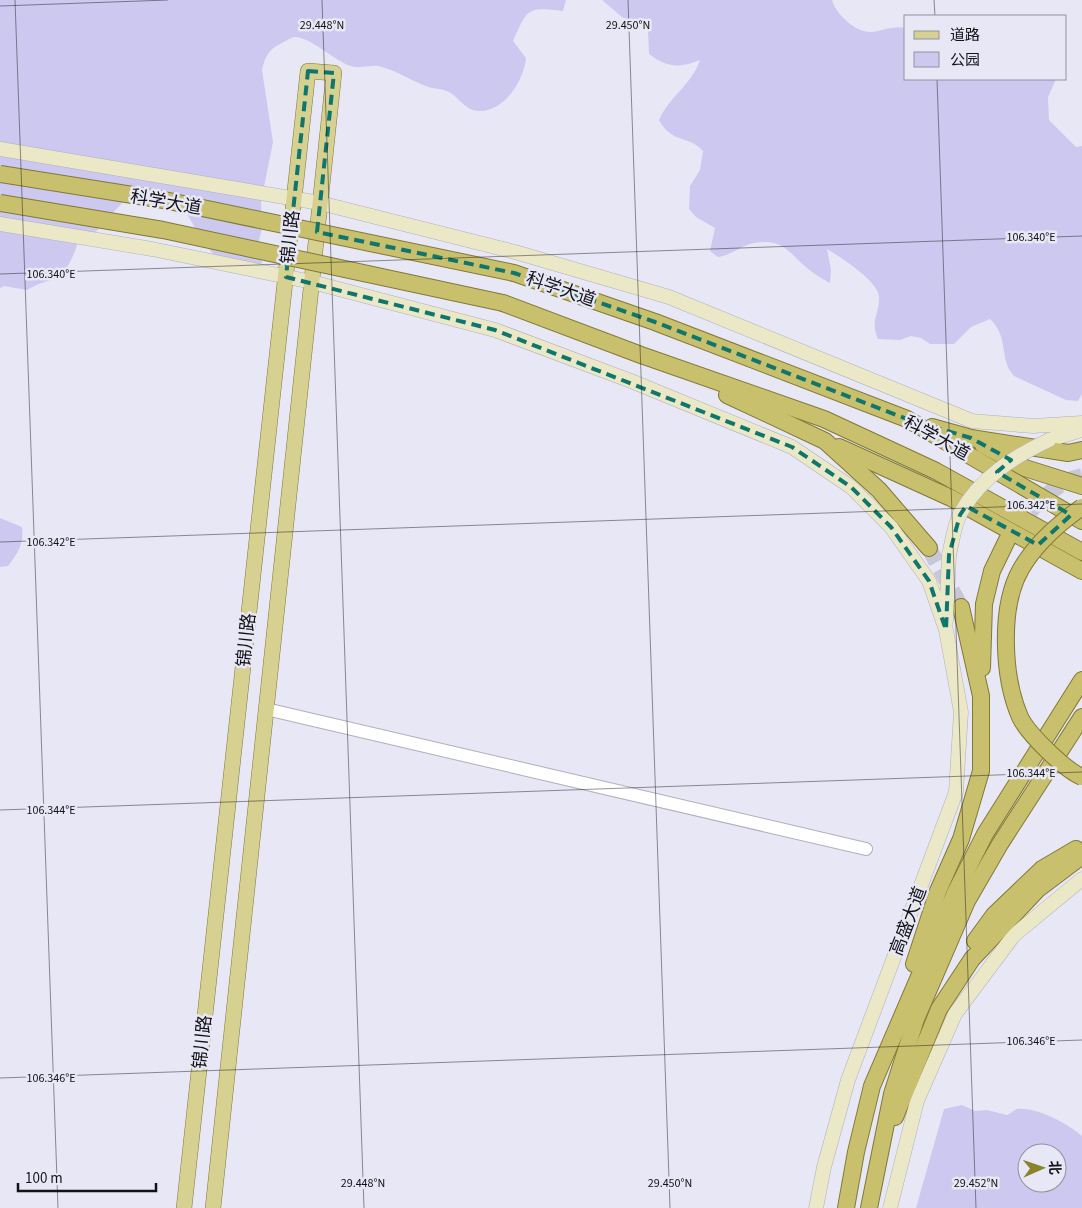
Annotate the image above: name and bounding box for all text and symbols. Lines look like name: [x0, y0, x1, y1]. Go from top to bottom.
legend: [904, 15, 1067, 80]
text: 29.448°N: [300, 17, 344, 34]
text: 29.450°N: [606, 17, 650, 34]
text: 道路: [950, 25, 980, 46]
text: 公园: [950, 50, 980, 71]
street label: 科学大道: [128, 184, 204, 221]
street label: 锦川路: [275, 209, 306, 265]
text: 106.340°E: [1006, 229, 1056, 246]
text: 106.340°E: [26, 266, 76, 283]
street label: 科学大道: [523, 266, 599, 313]
street label: 科学大道: [899, 410, 974, 467]
text: 106.342°E: [1006, 497, 1056, 514]
text: 106.342°E: [26, 534, 76, 551]
street label: 锦川路: [231, 612, 262, 668]
text: 106.344°E: [1006, 765, 1056, 782]
text: 106.344°E: [26, 802, 76, 819]
street label: 高盛大道: [884, 883, 933, 959]
street label: 锦川路: [187, 1014, 218, 1070]
text: 106.346°E: [1006, 1033, 1056, 1050]
text: 106.346°E: [26, 1070, 76, 1087]
north arrow: [1017, 1143, 1067, 1193]
scale bar: [18, 1160, 155, 1192]
text: 北: [1044, 1160, 1064, 1175]
text: 100 m: [25, 1168, 63, 1189]
text: 29.448°N: [341, 1175, 385, 1192]
text: 29.450°N: [648, 1175, 692, 1192]
text: 29.452°N: [954, 1175, 998, 1192]

